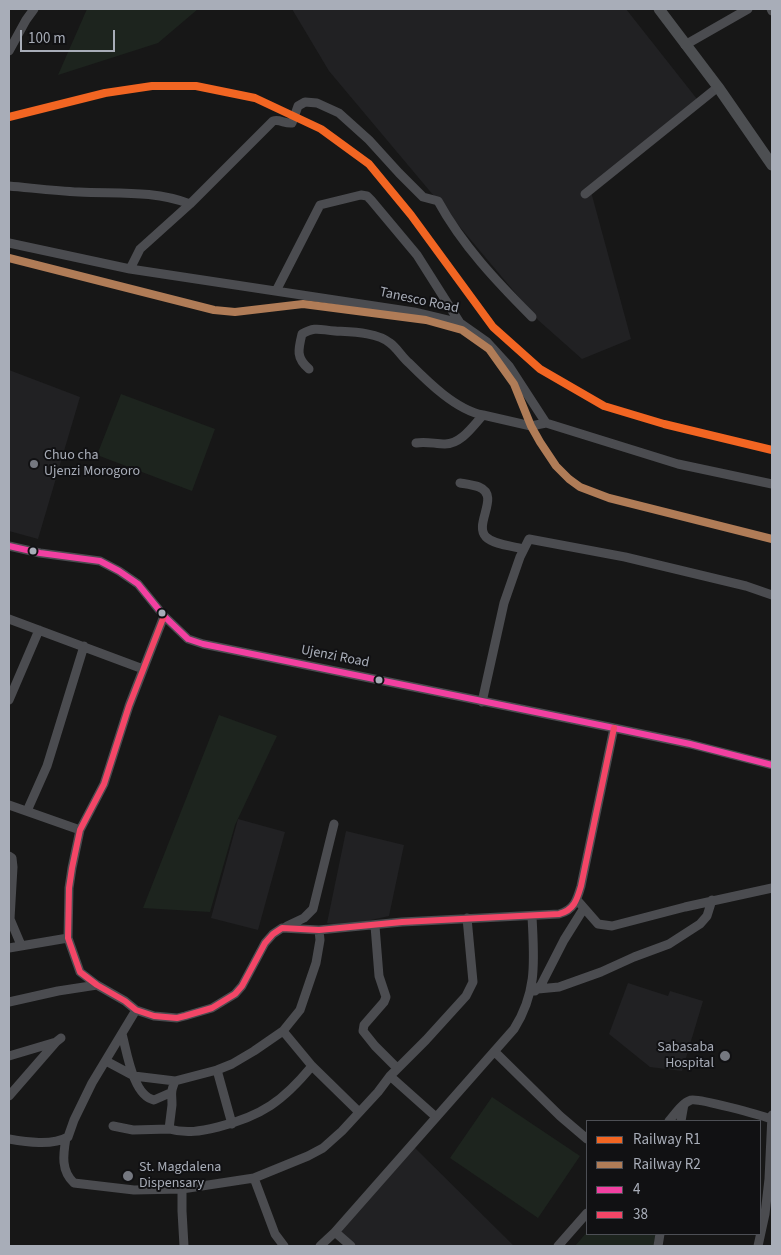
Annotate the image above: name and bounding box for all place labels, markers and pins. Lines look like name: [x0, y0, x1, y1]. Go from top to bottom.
place label: Chuo cha Ujenzi Morogoro: [44, 448, 140, 481]
marker: Chuo cha Ujenzi Morogoro: [28, 458, 40, 470]
unlabelled marker: [28, 546, 38, 556]
unlabelled marker: [157, 608, 167, 618]
unlabelled marker: [374, 675, 384, 685]
place label: Sabasaba Hospital: [657, 1040, 714, 1072]
marker: Sabasaba Hospital: [718, 1049, 732, 1063]
place label: St. Magdalena Dispensary: [139, 1160, 221, 1192]
marker: St. Magdalena Dispensary: [121, 1169, 135, 1183]

